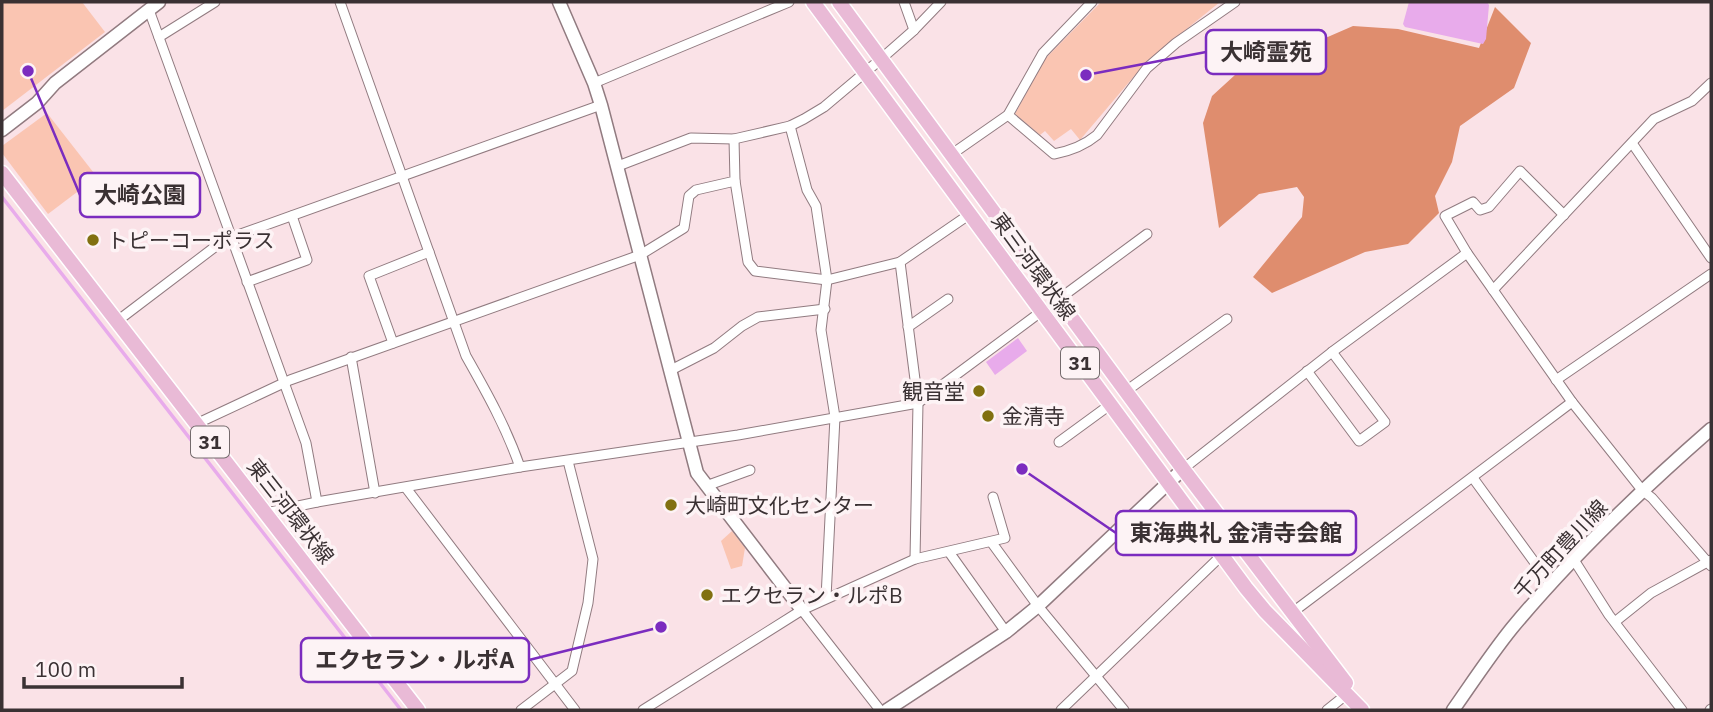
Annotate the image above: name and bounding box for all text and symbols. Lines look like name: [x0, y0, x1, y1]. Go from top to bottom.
callout: 大崎霊苑: [1206, 30, 1326, 74]
text: 大崎霊苑: [1220, 36, 1312, 66]
callout: 大崎公園: [80, 173, 200, 217]
text: 大崎公園: [94, 179, 186, 209]
street label: 東三河環状線: [986, 207, 1082, 325]
place label: トピーコーポラス: [107, 226, 275, 254]
marker: トピーコーポラス: [85, 232, 101, 248]
road number: 31: [1061, 348, 1099, 378]
place label: 観音堂: [902, 377, 965, 405]
marker: 観音堂: [971, 383, 987, 399]
place label: 金清寺: [1002, 402, 1065, 430]
marker: 金清寺: [980, 408, 996, 424]
road number: 31: [191, 426, 229, 458]
street label: 東三河環状線: [241, 453, 341, 569]
place label: 大崎町文化センター: [685, 491, 874, 519]
street label: 千万町豊川線: [1507, 493, 1613, 605]
marker: 大崎町文化センター: [663, 497, 679, 513]
callout: 東海典礼 金清寺会館: [1116, 511, 1356, 555]
text: 東海典礼 金清寺会館: [1130, 517, 1342, 547]
place label: エクセラン・ルポB: [721, 581, 903, 609]
marker: エクセラン・ルポB: [699, 587, 715, 603]
callout: エクセラン・ルポA: [301, 638, 529, 682]
text: エクセラン・ルポA: [315, 644, 515, 674]
scale bar: [24, 646, 182, 690]
text: 100 m: [35, 655, 96, 683]

